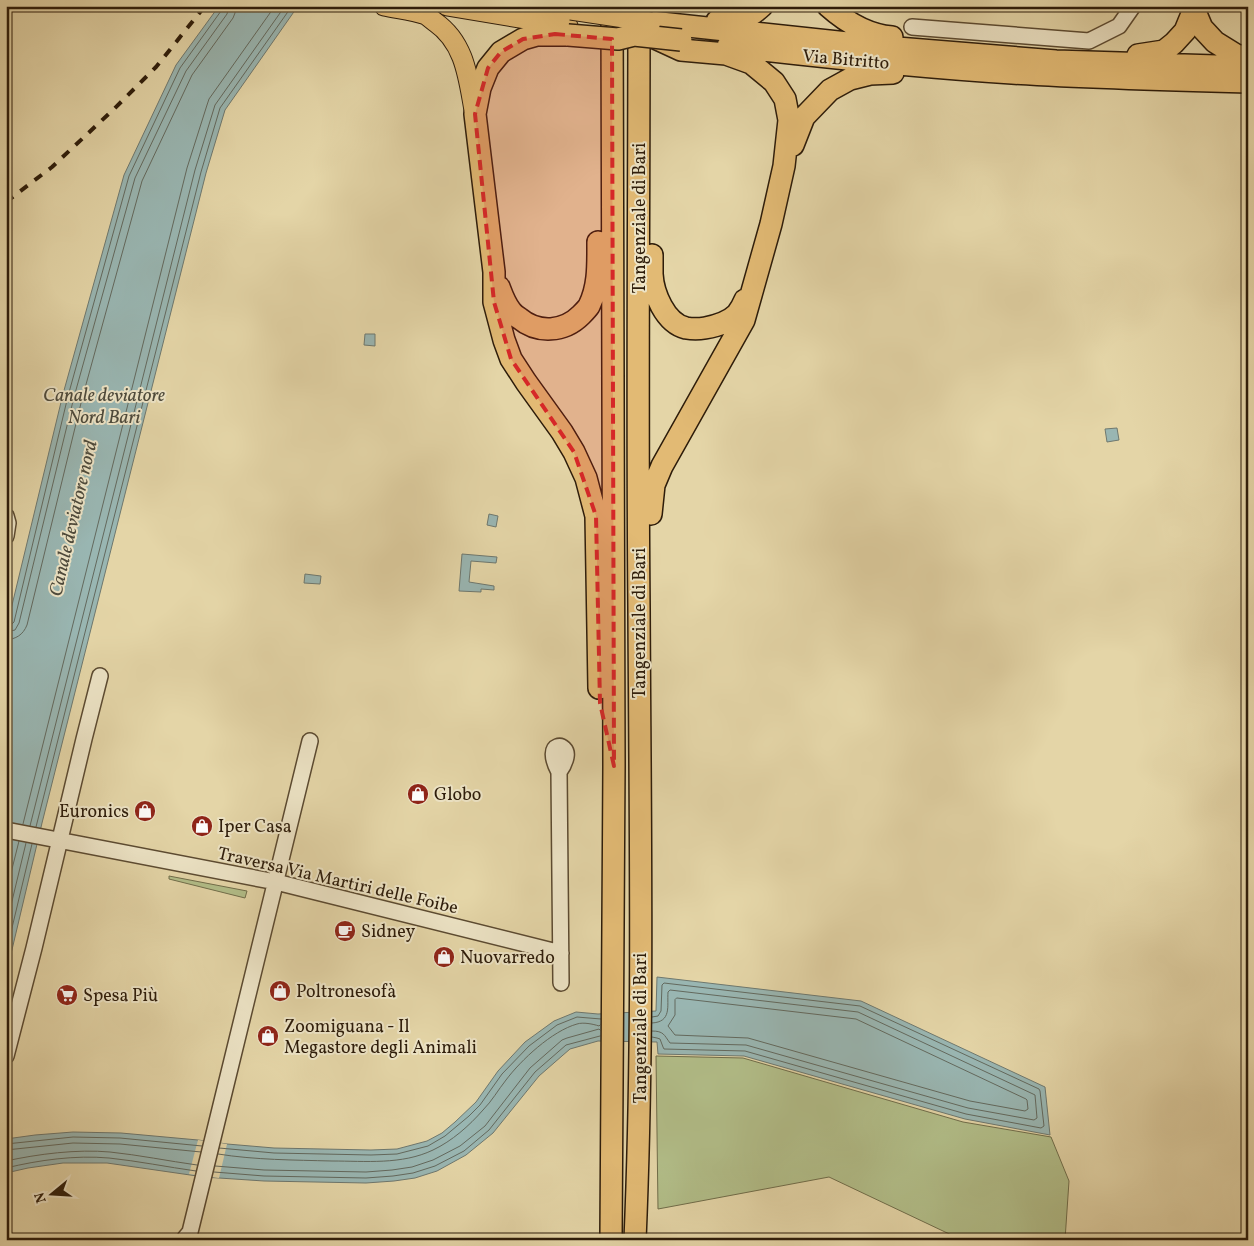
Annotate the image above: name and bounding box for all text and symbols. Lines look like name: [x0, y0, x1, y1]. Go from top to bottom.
street label: Via Bitritto: [801, 44, 890, 77]
street label: Tangenziale di Bari: [628, 143, 653, 293]
water label: Canale deviatore Nord Bari: [43, 383, 165, 431]
water label: Canale deviatore nord: [43, 438, 105, 599]
street label: Tangenziale di Bari: [628, 548, 653, 698]
shop icon: Globo: [406, 782, 430, 806]
place label: Globo: [434, 783, 481, 808]
shop icon: Euronics: [133, 799, 157, 823]
place label: Euronics: [59, 800, 129, 825]
shop icon: Iper Casa: [190, 814, 214, 838]
place label: Iper Casa: [218, 815, 292, 840]
street label: Traversa Via Martiri delle Foibe: [215, 842, 460, 921]
cafe icon: Sidney: [333, 919, 357, 943]
place label: Sidney: [361, 920, 416, 945]
shop icon: Nuovarredo: [432, 945, 456, 969]
place label: Nuovarredo: [460, 946, 555, 971]
street label: Tangenziale di Bari: [629, 953, 654, 1103]
shop icon: Poltronesofà: [268, 979, 292, 1003]
place label: Poltronesofà: [296, 980, 396, 1005]
supermarket icon: Spesa Più: [55, 983, 79, 1007]
place label: Spesa Più: [83, 984, 158, 1009]
place label: Zoomiguana - Il Megastore degli Animali: [284, 1015, 477, 1061]
shop icon: Zoomiguana - Il Megastore degli Animali: [256, 1024, 280, 1048]
north arrow: [28, 1168, 78, 1218]
text: N: [30, 1190, 52, 1205]

